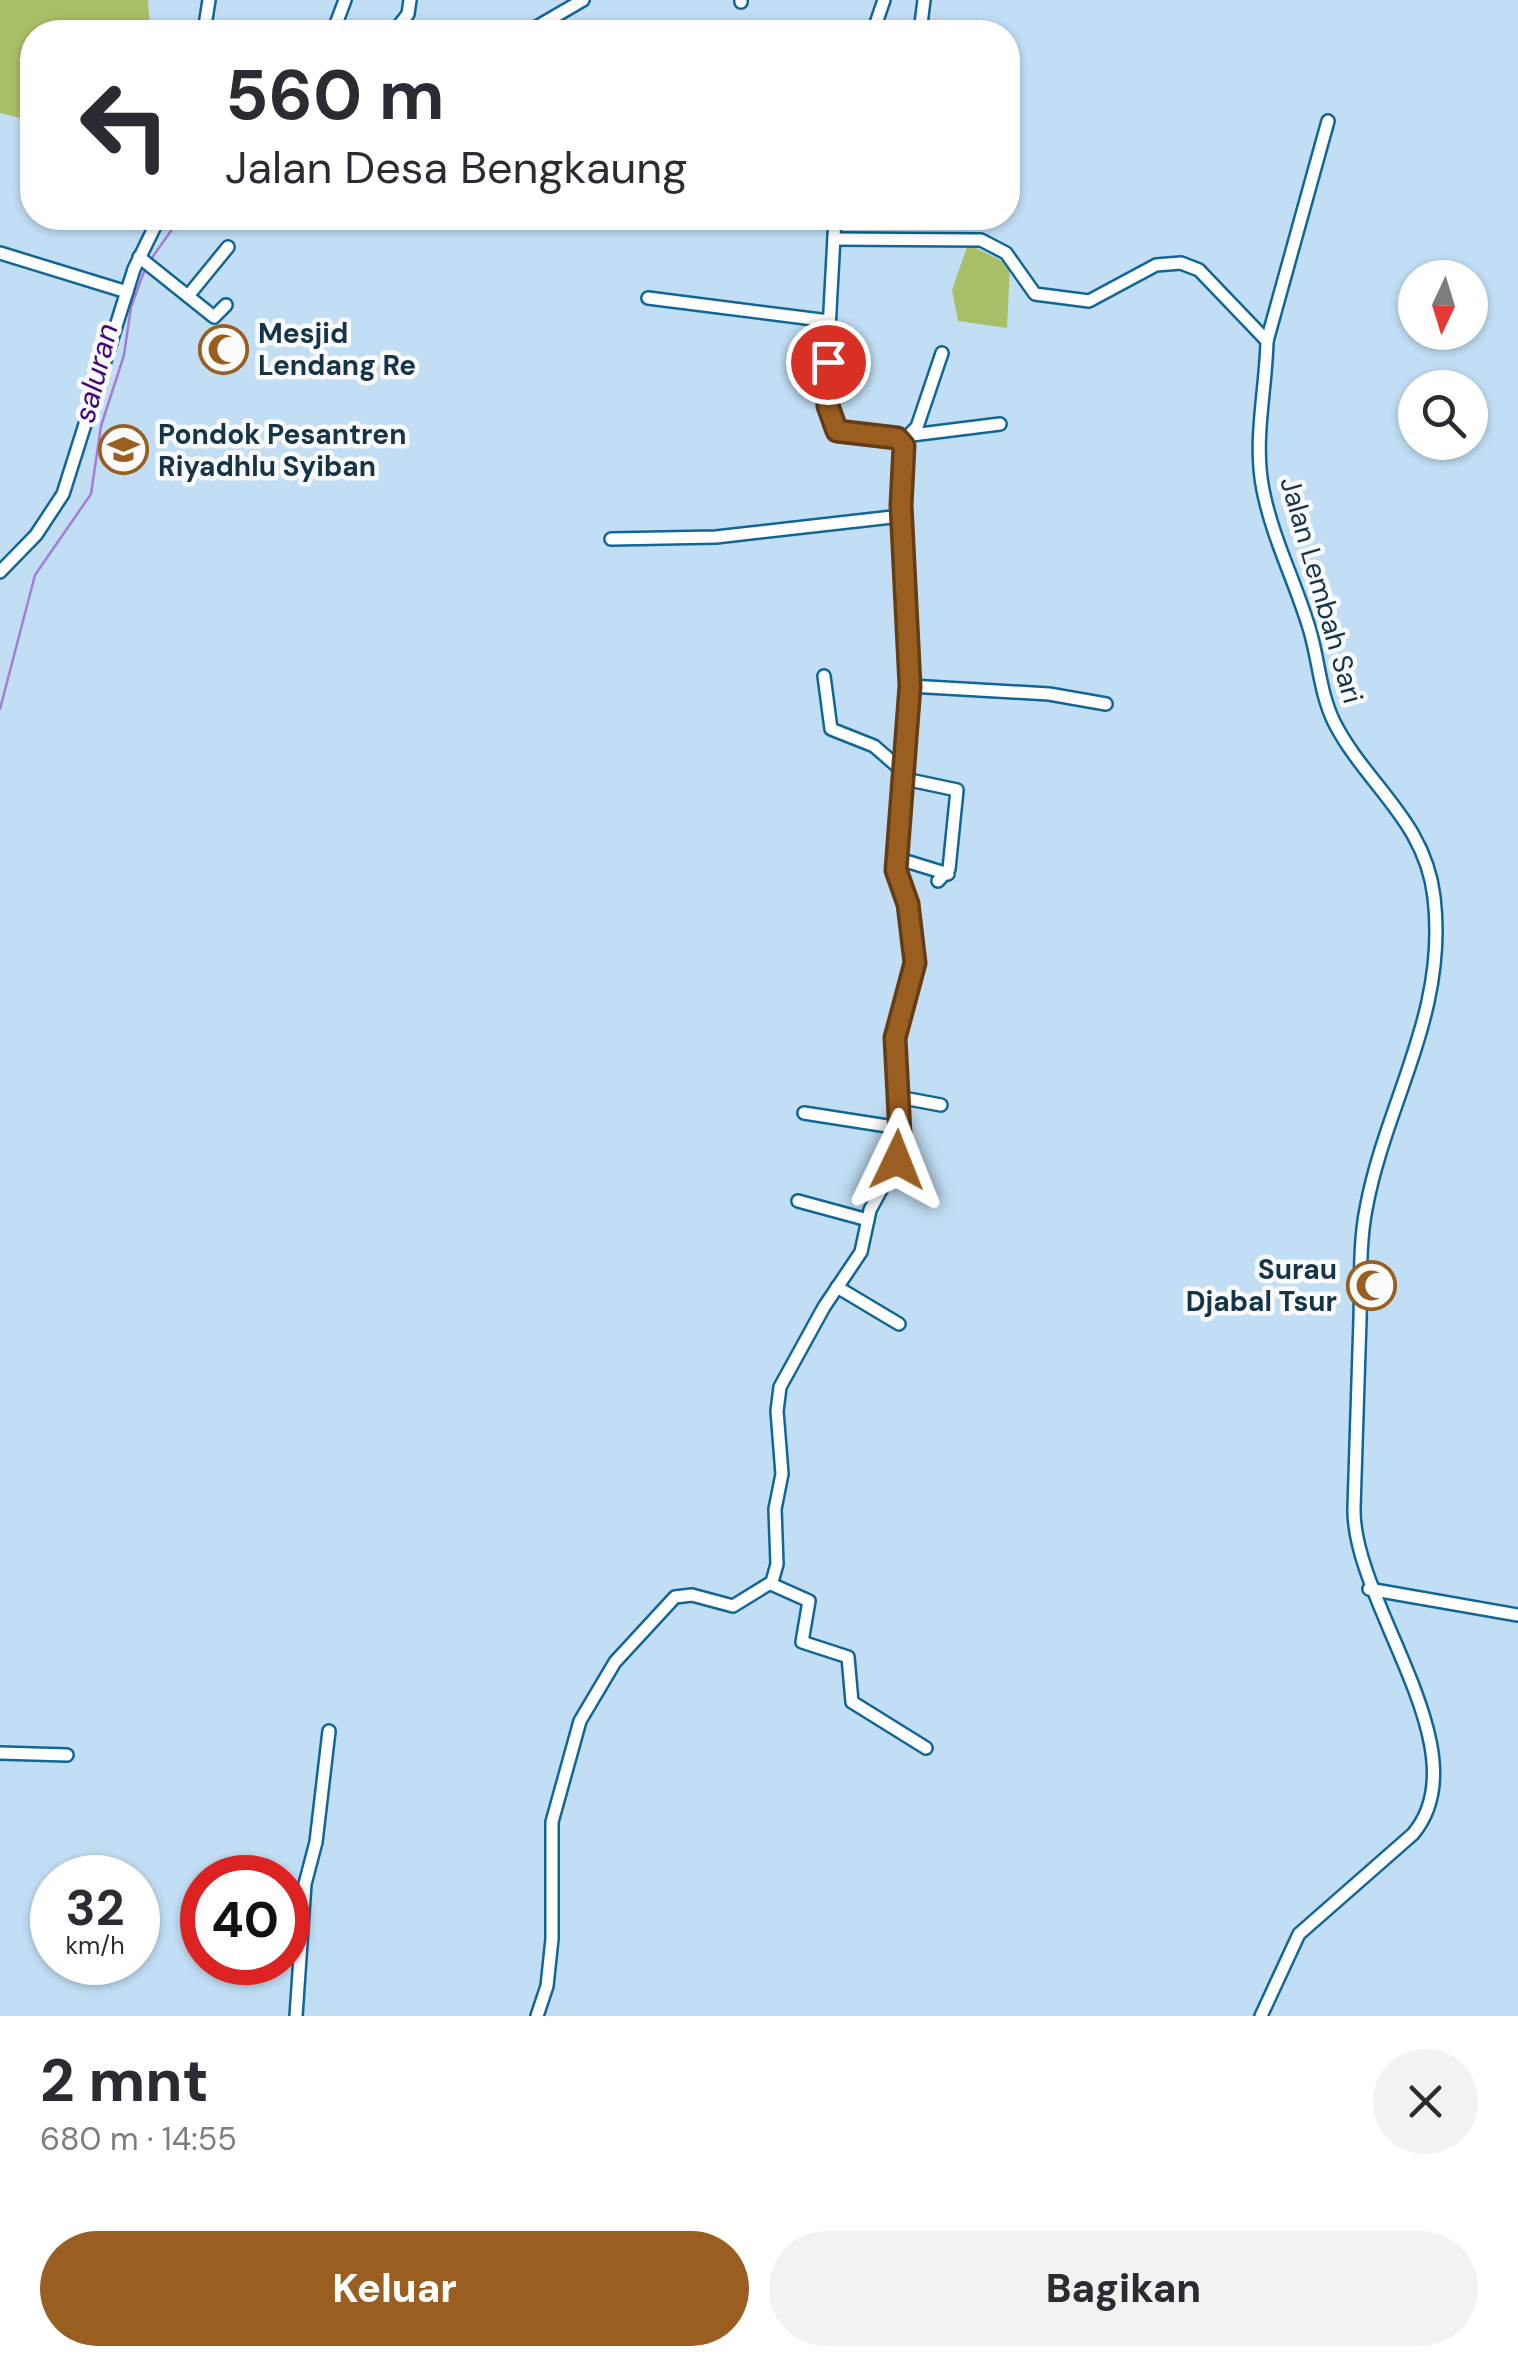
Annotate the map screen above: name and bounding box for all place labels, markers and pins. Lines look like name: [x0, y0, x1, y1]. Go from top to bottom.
place label: Mesjid Lendang Re: [258, 315, 416, 384]
pin: [786, 320, 871, 405]
mosque icon: Mesjid Lendang Re: [197, 323, 249, 375]
place label: Pondok Pesantren Riyadhlu Syiban: [158, 416, 406, 485]
school or university icon: Pondok Pesantren Riyadhlu Syiban: [97, 424, 149, 476]
place label: Surau Djabal Tsur: [1186, 1251, 1337, 1320]
mosque icon: Surau Djabal Tsur: [1346, 1259, 1398, 1311]

